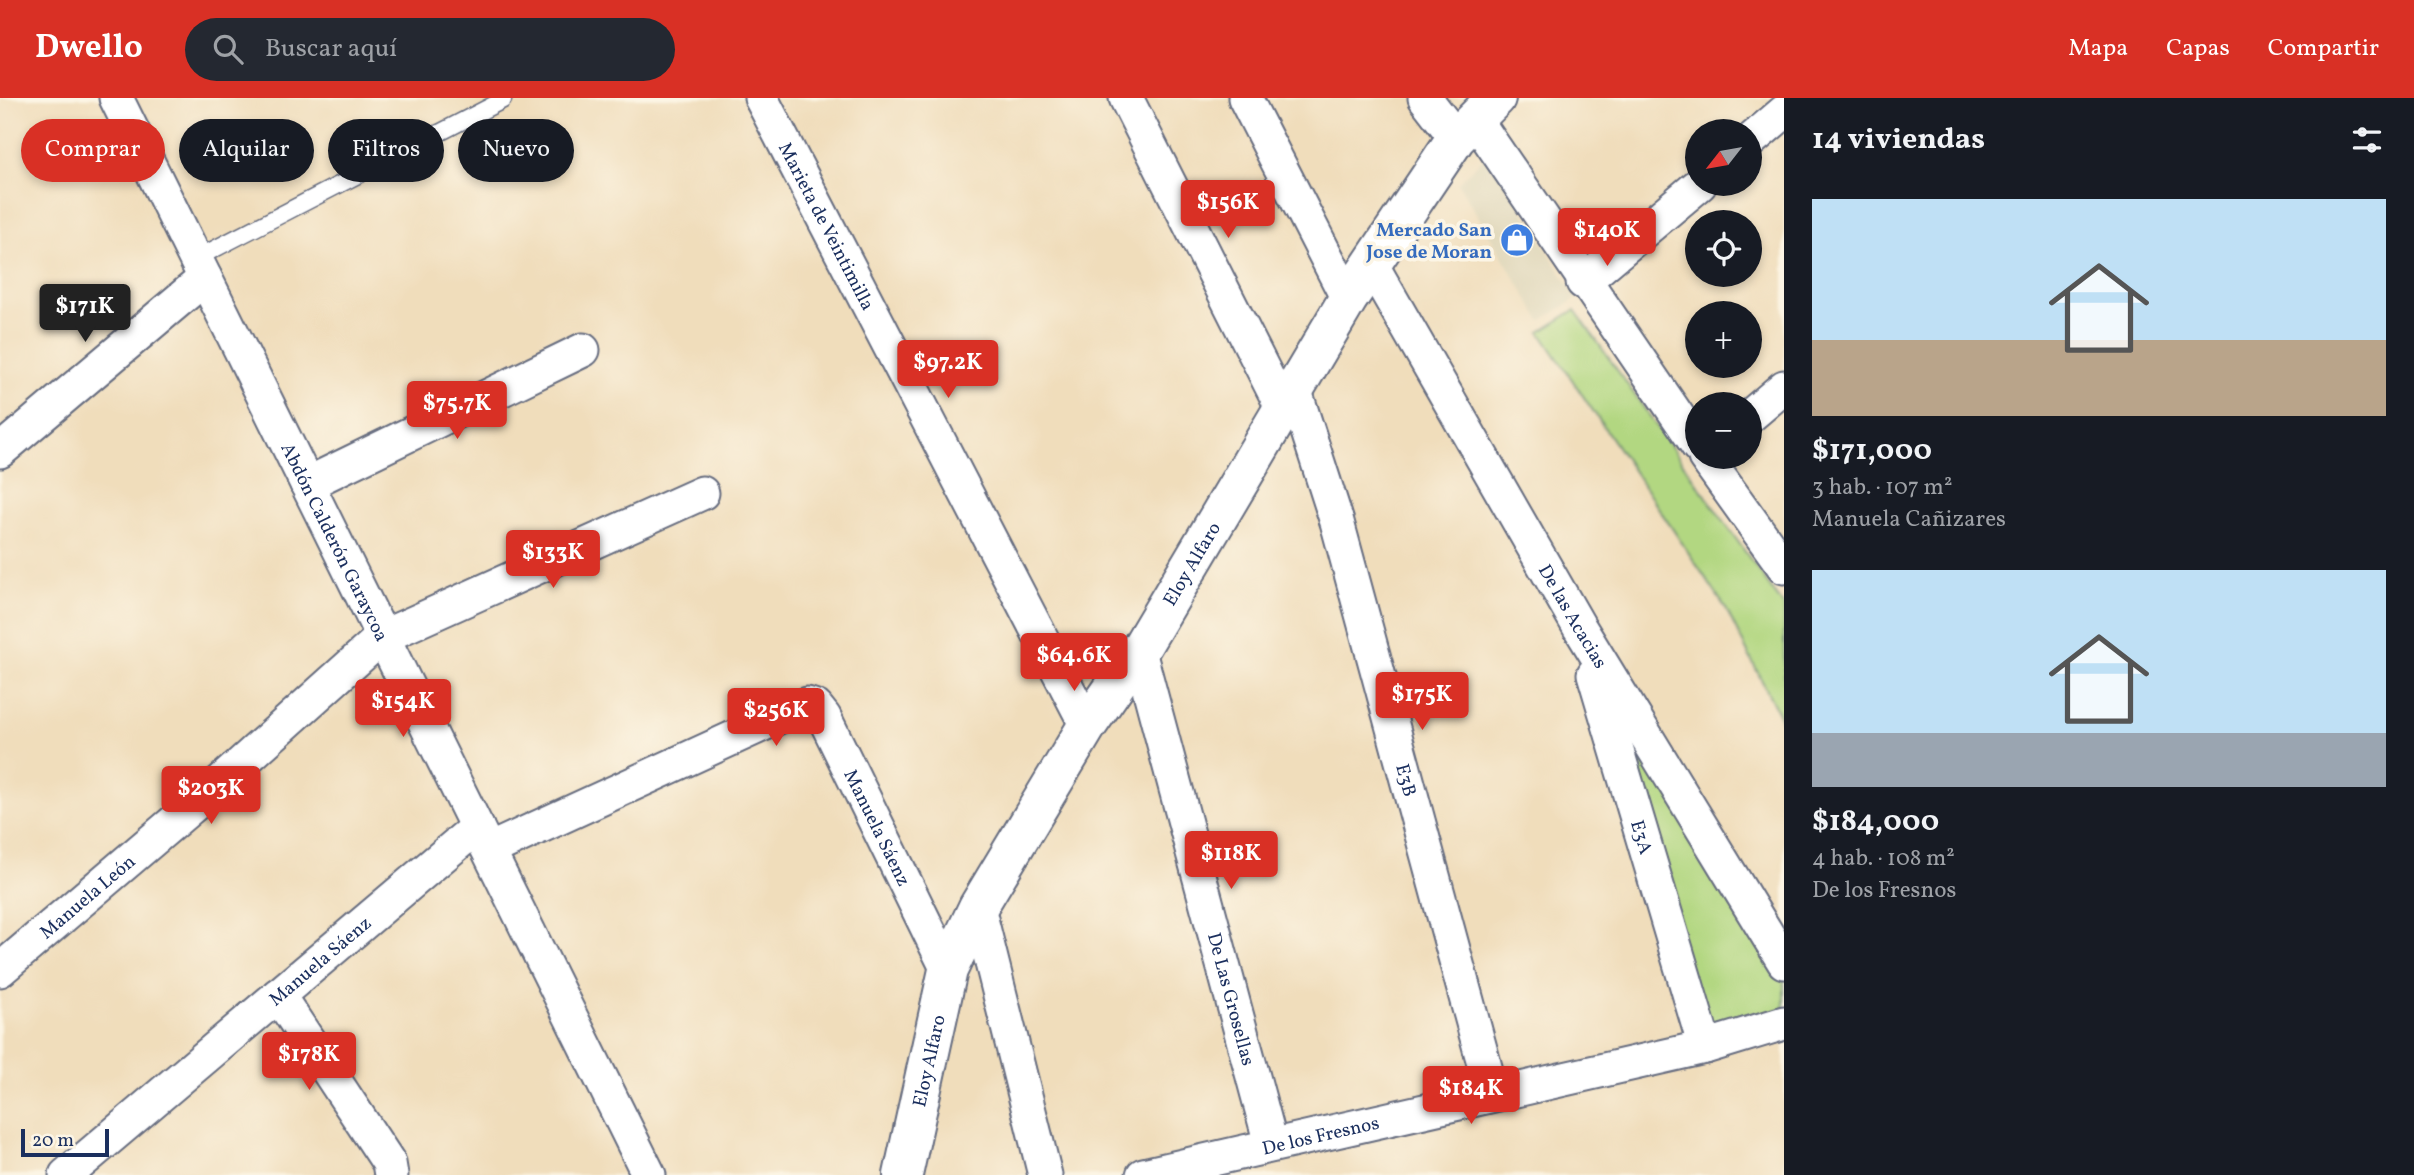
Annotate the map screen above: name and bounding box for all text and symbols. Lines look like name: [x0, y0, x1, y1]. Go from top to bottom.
search box: [185, 18, 675, 81]
text: Dwello: [35, 26, 143, 72]
icon: search: [209, 30, 247, 68]
text: Buscar aquí: [265, 31, 397, 67]
text: Mapa: [2068, 32, 2128, 66]
text: Capas: [2166, 32, 2230, 66]
text: Compartir: [2268, 32, 2379, 66]
chip: Comprar: [21, 119, 165, 182]
chip: Alquilar: [179, 119, 314, 182]
chip: Filtros: [328, 119, 444, 182]
chip: Nuevo: [458, 119, 574, 182]
north arrow: [1685, 119, 1762, 196]
map controls: [1685, 119, 1762, 469]
text: 14 viviendas: [1812, 119, 1985, 161]
icon: filters: [2348, 121, 2386, 159]
street label: Marieta de Veintimilla: [771, 138, 880, 315]
pin: $156K: [1179, 180, 1277, 240]
text: $156K: [1197, 187, 1259, 219]
pin: $140K: [1558, 208, 1656, 268]
button: locate: [1685, 210, 1762, 287]
text: $140K: [1574, 215, 1640, 247]
place label: Mercado San Jose de Moran: [1365, 218, 1492, 266]
shop icon: Mercado San Jose de Moran: [1498, 221, 1536, 259]
icon: home: [2036, 245, 2162, 371]
pin: $171K: [36, 285, 134, 344]
text: $171K: [56, 291, 114, 323]
button: +: [1685, 301, 1762, 378]
pin: $97.2K: [891, 341, 1005, 400]
text: $97.2K: [913, 347, 983, 379]
pin: $75.7K: [400, 382, 514, 441]
text: $75.7K: [423, 388, 491, 420]
button: −: [1685, 392, 1762, 469]
text: $171,000: [1812, 430, 1932, 472]
street label: Abdón Calderón Garaycoa: [274, 439, 394, 646]
text: 3 hab. · 107 m²: [1812, 472, 1952, 504]
text: Manuela Cañizares: [1812, 504, 2006, 536]
street label: Eloy Alfaro: [1158, 518, 1228, 611]
pin: $133K: [504, 531, 602, 590]
text: $133K: [522, 537, 584, 569]
street label: De las Acacias: [1531, 560, 1613, 674]
icon: home: [2036, 616, 2162, 742]
pin: $64.6K: [1017, 634, 1131, 693]
text: $64.6K: [1037, 640, 1111, 672]
pin: $175K: [1373, 672, 1471, 732]
text: $175K: [1392, 679, 1452, 711]
pin: $154K: [354, 680, 452, 739]
text: $154K: [371, 686, 435, 718]
pin: $256K: [727, 688, 825, 748]
text: $256K: [743, 695, 809, 727]
street label: E3B: [1388, 761, 1422, 800]
street label: Manuela Sáenz: [837, 765, 916, 891]
pin: $203K: [162, 766, 260, 826]
text: $203K: [178, 773, 244, 805]
text: $184,000: [1812, 801, 1939, 843]
street label: E3A: [1623, 817, 1658, 858]
pin: $118K: [1182, 832, 1280, 891]
text: $118K: [1201, 838, 1261, 870]
text: 4 hab. · 108 m²: [1812, 843, 1955, 875]
street label: Manuela León: [35, 849, 142, 946]
text: De los Fresnos: [1812, 875, 1956, 907]
street label: Manuela Sáenz: [264, 911, 378, 1013]
street label: De Las Grosellas: [1200, 930, 1260, 1069]
street label: Eloy Alfaro: [907, 1013, 953, 1110]
pin: $178K: [260, 1032, 358, 1092]
text: $178K: [278, 1039, 340, 1071]
pin: $184K: [1422, 1066, 1520, 1126]
text: $184K: [1439, 1073, 1503, 1105]
street label: De los Fresnos: [1260, 1111, 1382, 1162]
scale bar: [21, 1126, 108, 1158]
text: 20 m: [32, 1128, 74, 1154]

